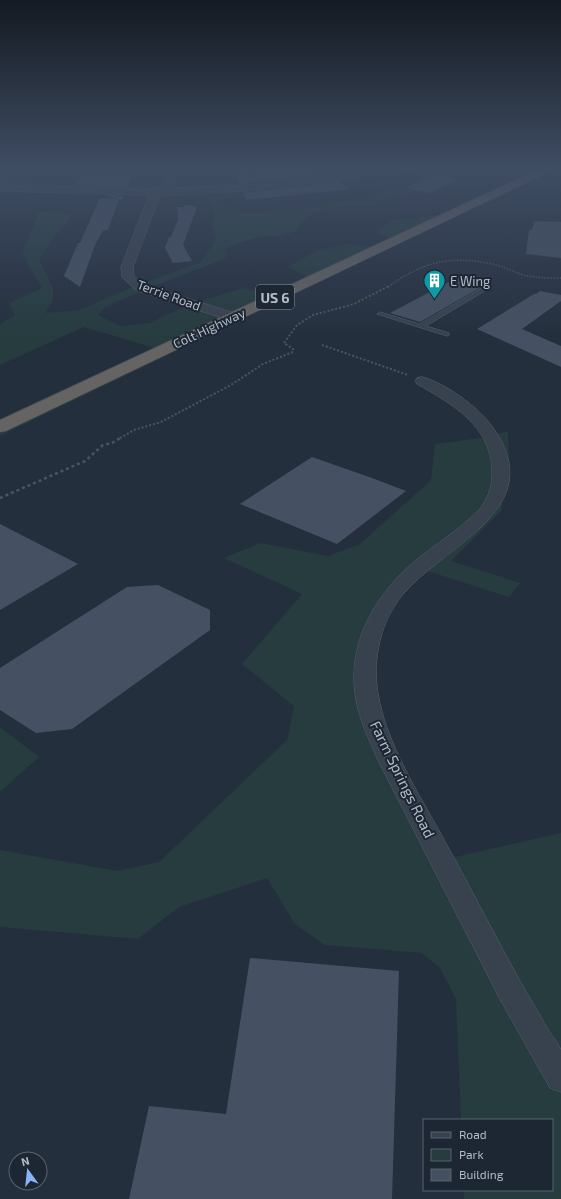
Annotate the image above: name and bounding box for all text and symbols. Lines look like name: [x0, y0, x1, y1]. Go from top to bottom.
building icon: E Wing: [421, 268, 447, 301]
place label: E Wing: [450, 273, 490, 289]
street label: Terrie Road: [135, 276, 203, 314]
road number: US 6: [256, 285, 294, 309]
street label: Colt Highway: [170, 304, 248, 352]
street label: Farm Springs Road: [367, 718, 439, 840]
legend: [423, 1119, 553, 1191]
text: Road: [459, 1127, 487, 1141]
text: Park: [459, 1147, 484, 1161]
north arrow: [8, 1151, 48, 1191]
text: N: [20, 1154, 31, 1168]
text: Building: [459, 1167, 504, 1181]

